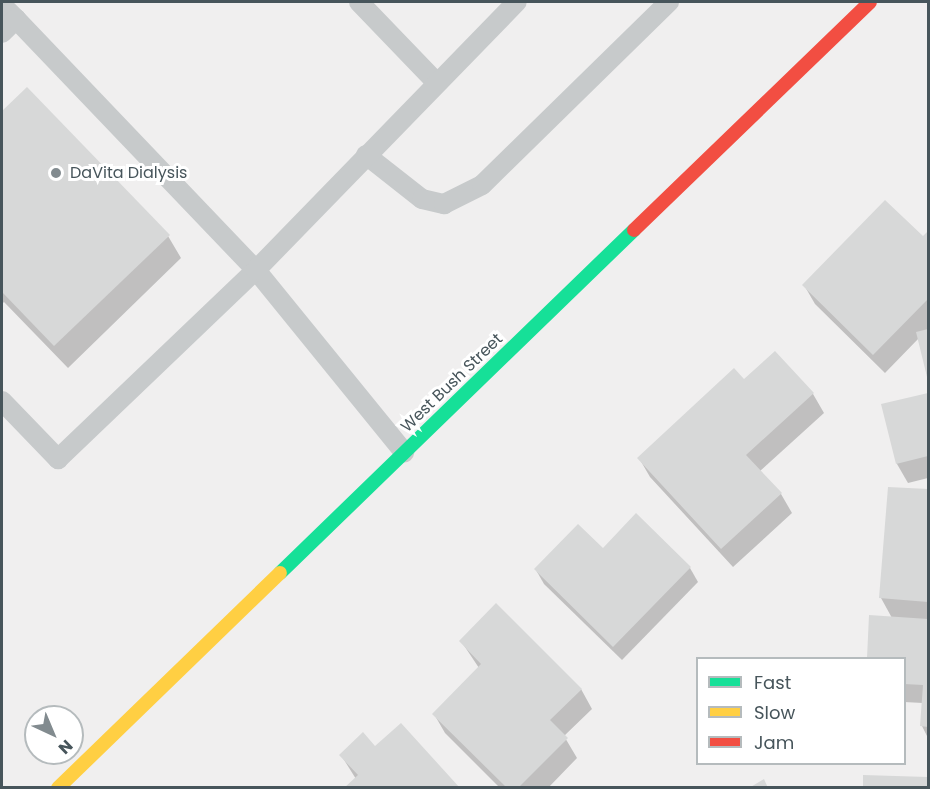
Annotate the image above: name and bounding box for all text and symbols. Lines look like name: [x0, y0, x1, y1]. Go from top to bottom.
place label: DaVita Dialysis: [70, 163, 187, 183]
marker: DaVita Dialysis: [47, 164, 65, 182]
street label: West Bush Street: [397, 330, 507, 436]
legend: [696, 657, 906, 765]
text: Fast: [754, 670, 791, 695]
text: Slow: [754, 700, 795, 725]
north arrow: [24, 705, 84, 765]
text: Jam: [754, 730, 794, 755]
text: N: [53, 734, 78, 759]

